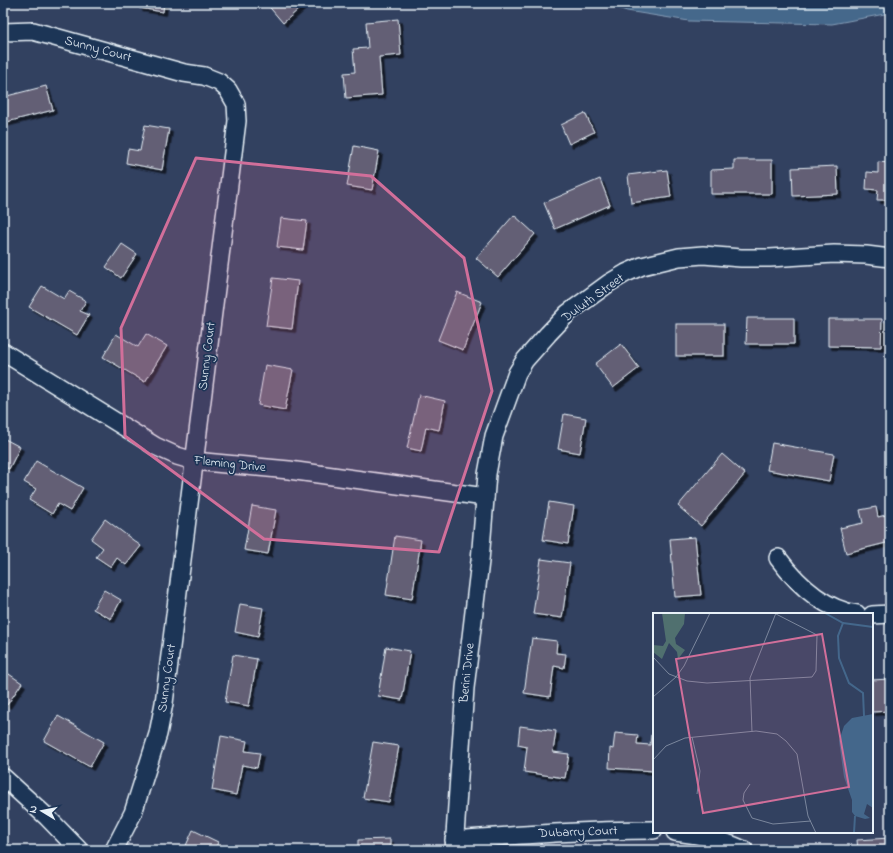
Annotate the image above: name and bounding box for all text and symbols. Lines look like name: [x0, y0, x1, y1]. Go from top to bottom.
street label: Sunny Court: [62, 31, 134, 68]
street label: Duluth Street: [557, 268, 629, 328]
street label: Sunny Court: [193, 320, 222, 391]
street label: Fleming Drive: [192, 451, 267, 478]
inset map: [653, 613, 873, 833]
street label: Sunny Court: [153, 642, 182, 713]
street label: Berini Drive: [454, 642, 480, 705]
north arrow: [22, 791, 62, 831]
text: N: [25, 804, 42, 814]
street label: Dubarry Court: [537, 821, 618, 844]

